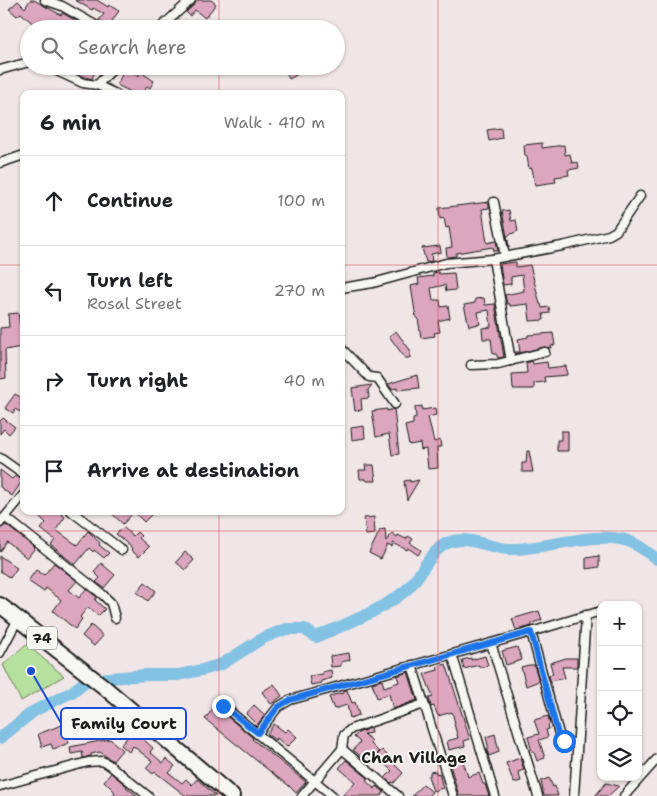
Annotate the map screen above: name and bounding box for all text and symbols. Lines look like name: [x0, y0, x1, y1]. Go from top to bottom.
search box: [20, 20, 345, 75]
icon: search: [38, 34, 66, 62]
text: Search here: [78, 35, 187, 60]
text: 6 min: [40, 109, 101, 137]
text: Walk · 410 m: [224, 112, 325, 133]
icon: ahead: [40, 187, 68, 215]
text: Continue: [87, 188, 173, 213]
text: 100 m: [277, 190, 325, 211]
text: Turn left: [87, 268, 173, 293]
icon: left: [40, 277, 68, 305]
text: 270 m: [274, 280, 325, 301]
text: Rosal Street: [87, 293, 182, 314]
icon: right: [40, 367, 68, 395]
text: Turn right: [87, 368, 188, 393]
text: 40 m: [283, 370, 325, 391]
icon: arrive: [40, 457, 68, 485]
text: Arrive at destination: [87, 458, 299, 483]
map controls: [597, 601, 642, 781]
button: +: [597, 601, 642, 646]
road number: 74: [27, 626, 57, 650]
button: −: [597, 646, 642, 691]
button: locate: [597, 691, 642, 736]
route end: [212, 695, 235, 718]
callout: Family Court: [61, 708, 186, 739]
text: Family Court: [71, 713, 177, 734]
route start: [553, 730, 576, 753]
button: layers: [597, 736, 642, 781]
district label: Chan Village: [361, 747, 467, 768]

